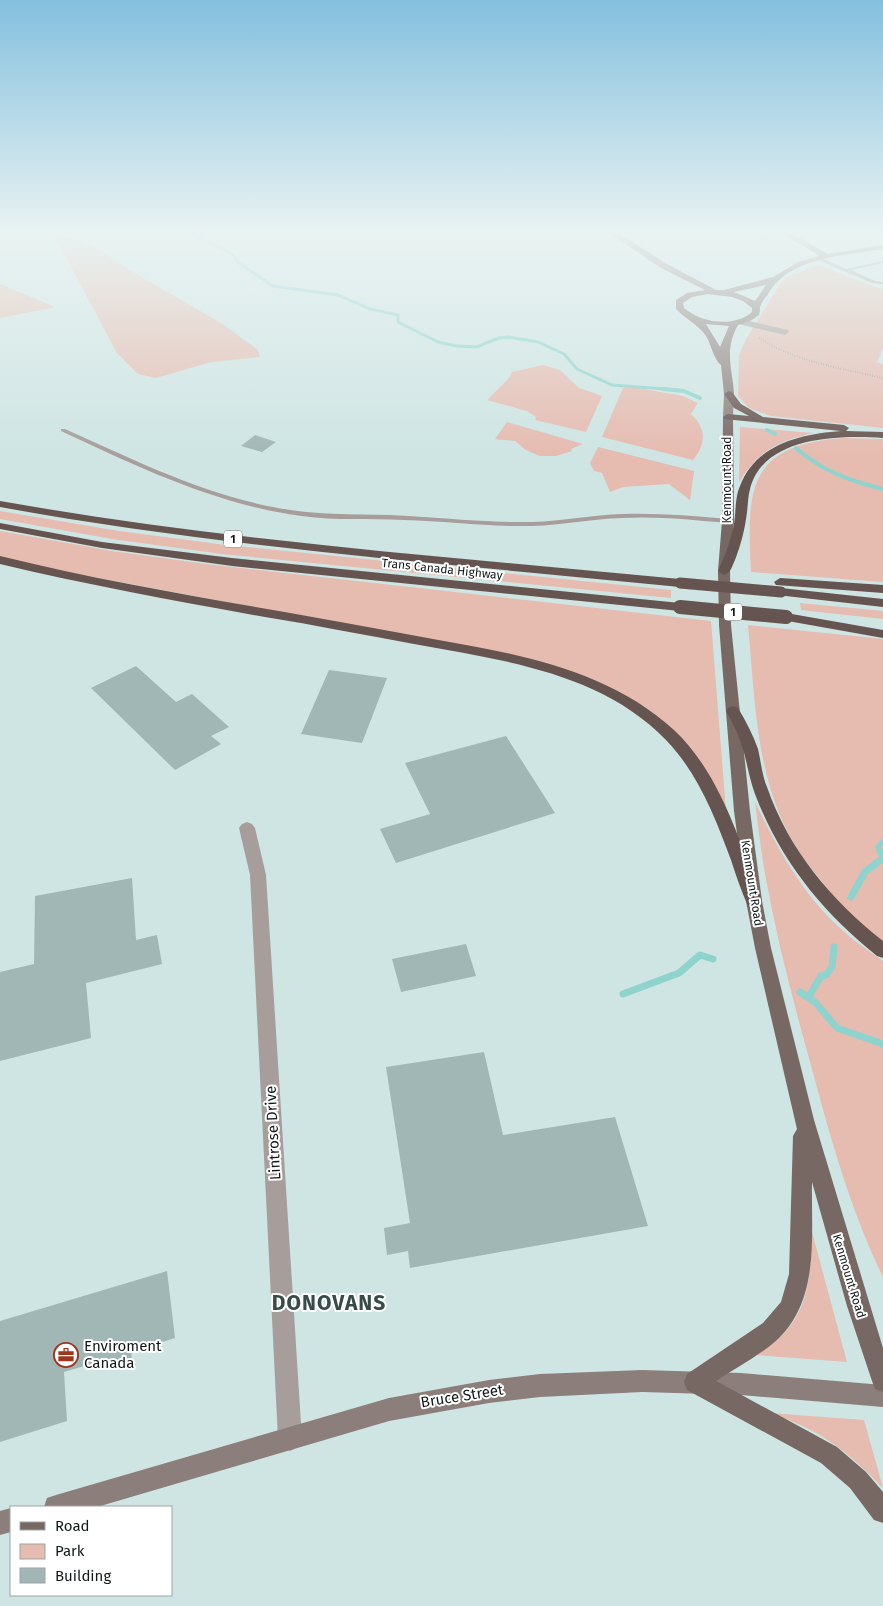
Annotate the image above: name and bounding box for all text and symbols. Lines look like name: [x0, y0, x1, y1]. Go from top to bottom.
street label: Kenmount Road: [720, 437, 734, 523]
road number: 1: [224, 530, 242, 548]
street label: Trans Canada Highway: [381, 556, 503, 582]
road number: 1: [724, 604, 742, 620]
street label: Kenmount Road: [738, 839, 766, 927]
street label: Lintrose Drive: [262, 1085, 284, 1181]
street label: Kenmount Road: [830, 1232, 868, 1320]
district label: DONOVANS: [272, 1290, 386, 1316]
place label: Enviroment Canada: [84, 1337, 162, 1372]
office icon: Enviroment Canada: [53, 1342, 79, 1368]
street label: Bruce Street: [419, 1380, 505, 1411]
legend: [10, 1506, 172, 1596]
text: Road: [55, 1517, 90, 1535]
text: Park: [55, 1542, 85, 1560]
text: Building: [55, 1567, 111, 1585]

